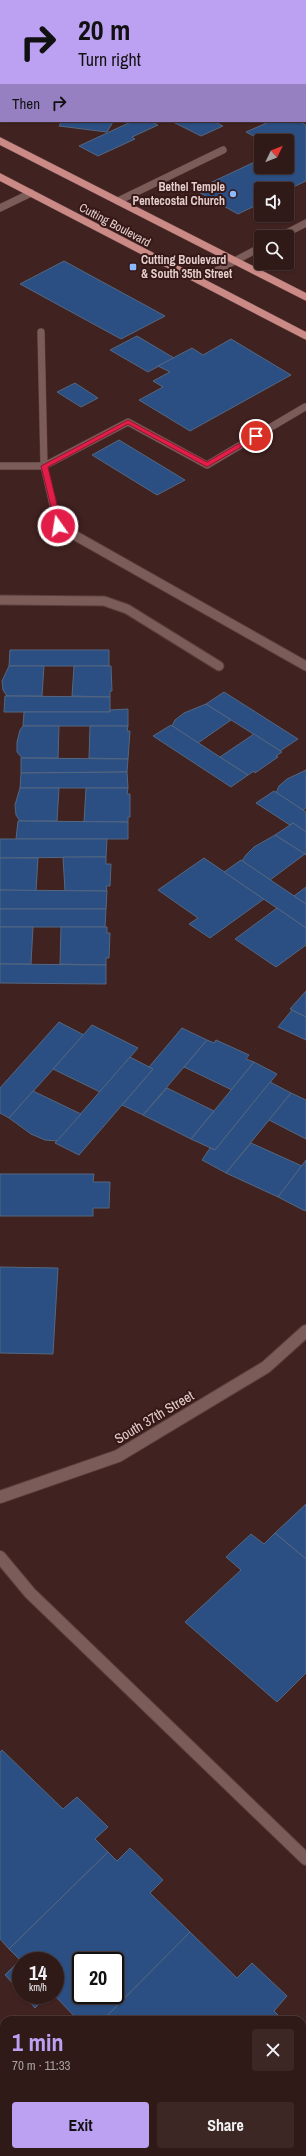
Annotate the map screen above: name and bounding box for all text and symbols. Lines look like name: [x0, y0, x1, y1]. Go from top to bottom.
text: 20 m: [78, 11, 130, 49]
icon: right: [12, 16, 64, 68]
text: Turn right: [78, 47, 141, 72]
icon: right: [48, 92, 70, 114]
text: Then: [12, 93, 40, 114]
north arrow: [254, 134, 294, 174]
map controls: [254, 134, 294, 270]
place label: Bethel Temple Pentecostal Church: [133, 179, 226, 209]
button: sound: [254, 182, 294, 222]
marker: Bethel Temple Pentecostal Church: [228, 189, 238, 199]
street label: Cutting Boulevard: [76, 199, 154, 251]
button: search: [254, 230, 294, 270]
place label: Cutting Boulevard & South 35th Street: [141, 252, 233, 282]
marker: Cutting Boulevard & South 35th Street: [128, 262, 138, 272]
pin: [239, 419, 273, 453]
icon: arrive: [245, 425, 267, 447]
position arrow: [37, 505, 79, 547]
street label: South 37th Street: [111, 1386, 197, 1448]
speed limit sign: 20: [72, 1952, 124, 2004]
text: 14: [29, 1959, 47, 1986]
text: km/h: [29, 1981, 47, 1994]
text: 1 min: [12, 2026, 63, 2058]
button: close: [252, 2029, 294, 2071]
text: 70 m · 11:33: [12, 2057, 71, 2074]
button: Exit: [12, 2102, 149, 2148]
button: Share: [157, 2102, 294, 2148]

